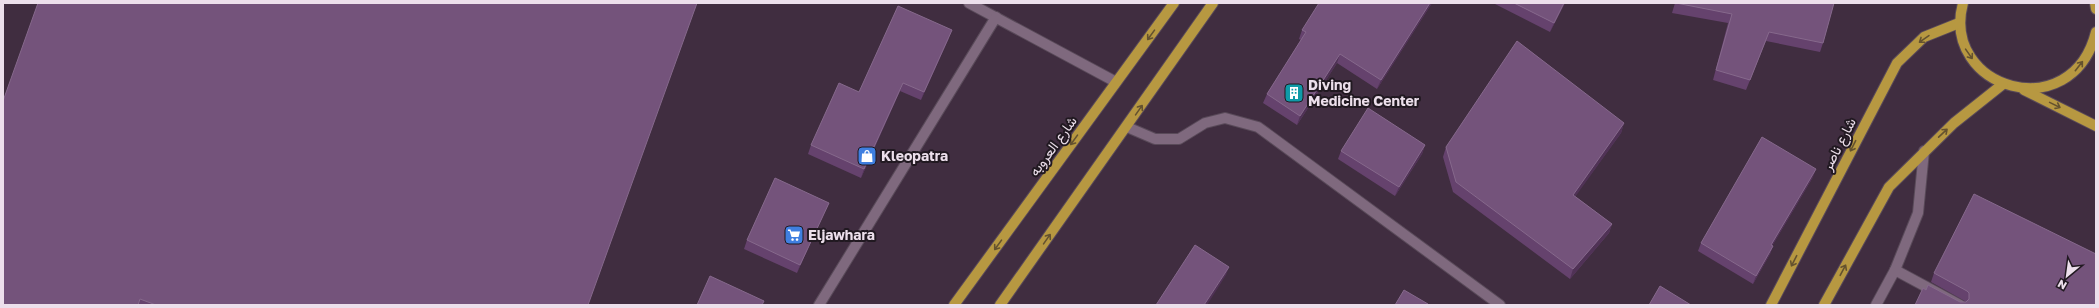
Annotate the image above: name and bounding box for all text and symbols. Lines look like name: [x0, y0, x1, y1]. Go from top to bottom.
one-way arrow: [1147, 29, 1155, 40]
one-way arrow: [1918, 35, 1929, 43]
one-way arrow: [1965, 48, 1973, 59]
one-way arrow: [2075, 60, 2083, 71]
place label: Diving Medicine Center: [1308, 76, 1420, 109]
building icon: Diving Medicine Center: [1283, 82, 1305, 104]
one-way arrow: [2049, 102, 2061, 109]
one-way arrow: [1135, 105, 1143, 116]
street label: شارع العروبه: [1025, 112, 1082, 181]
street label: شارع ناصر: [1818, 115, 1862, 175]
one-way arrow: [1938, 128, 1948, 138]
one-way arrow: [1070, 134, 1078, 145]
one-way arrow: [1849, 140, 1857, 152]
shop icon: Kleopatra: [856, 145, 878, 167]
place label: Kleopatra: [881, 147, 948, 164]
supermarket icon: Eljawhara: [783, 224, 805, 246]
place label: Eljawhara: [808, 226, 875, 243]
one-way arrow: [1043, 234, 1051, 245]
one-way arrow: [994, 239, 1002, 250]
one-way arrow: [1789, 255, 1797, 267]
north arrow: [2047, 256, 2087, 296]
one-way arrow: [1839, 265, 1847, 277]
text: N: [2055, 277, 2069, 293]

